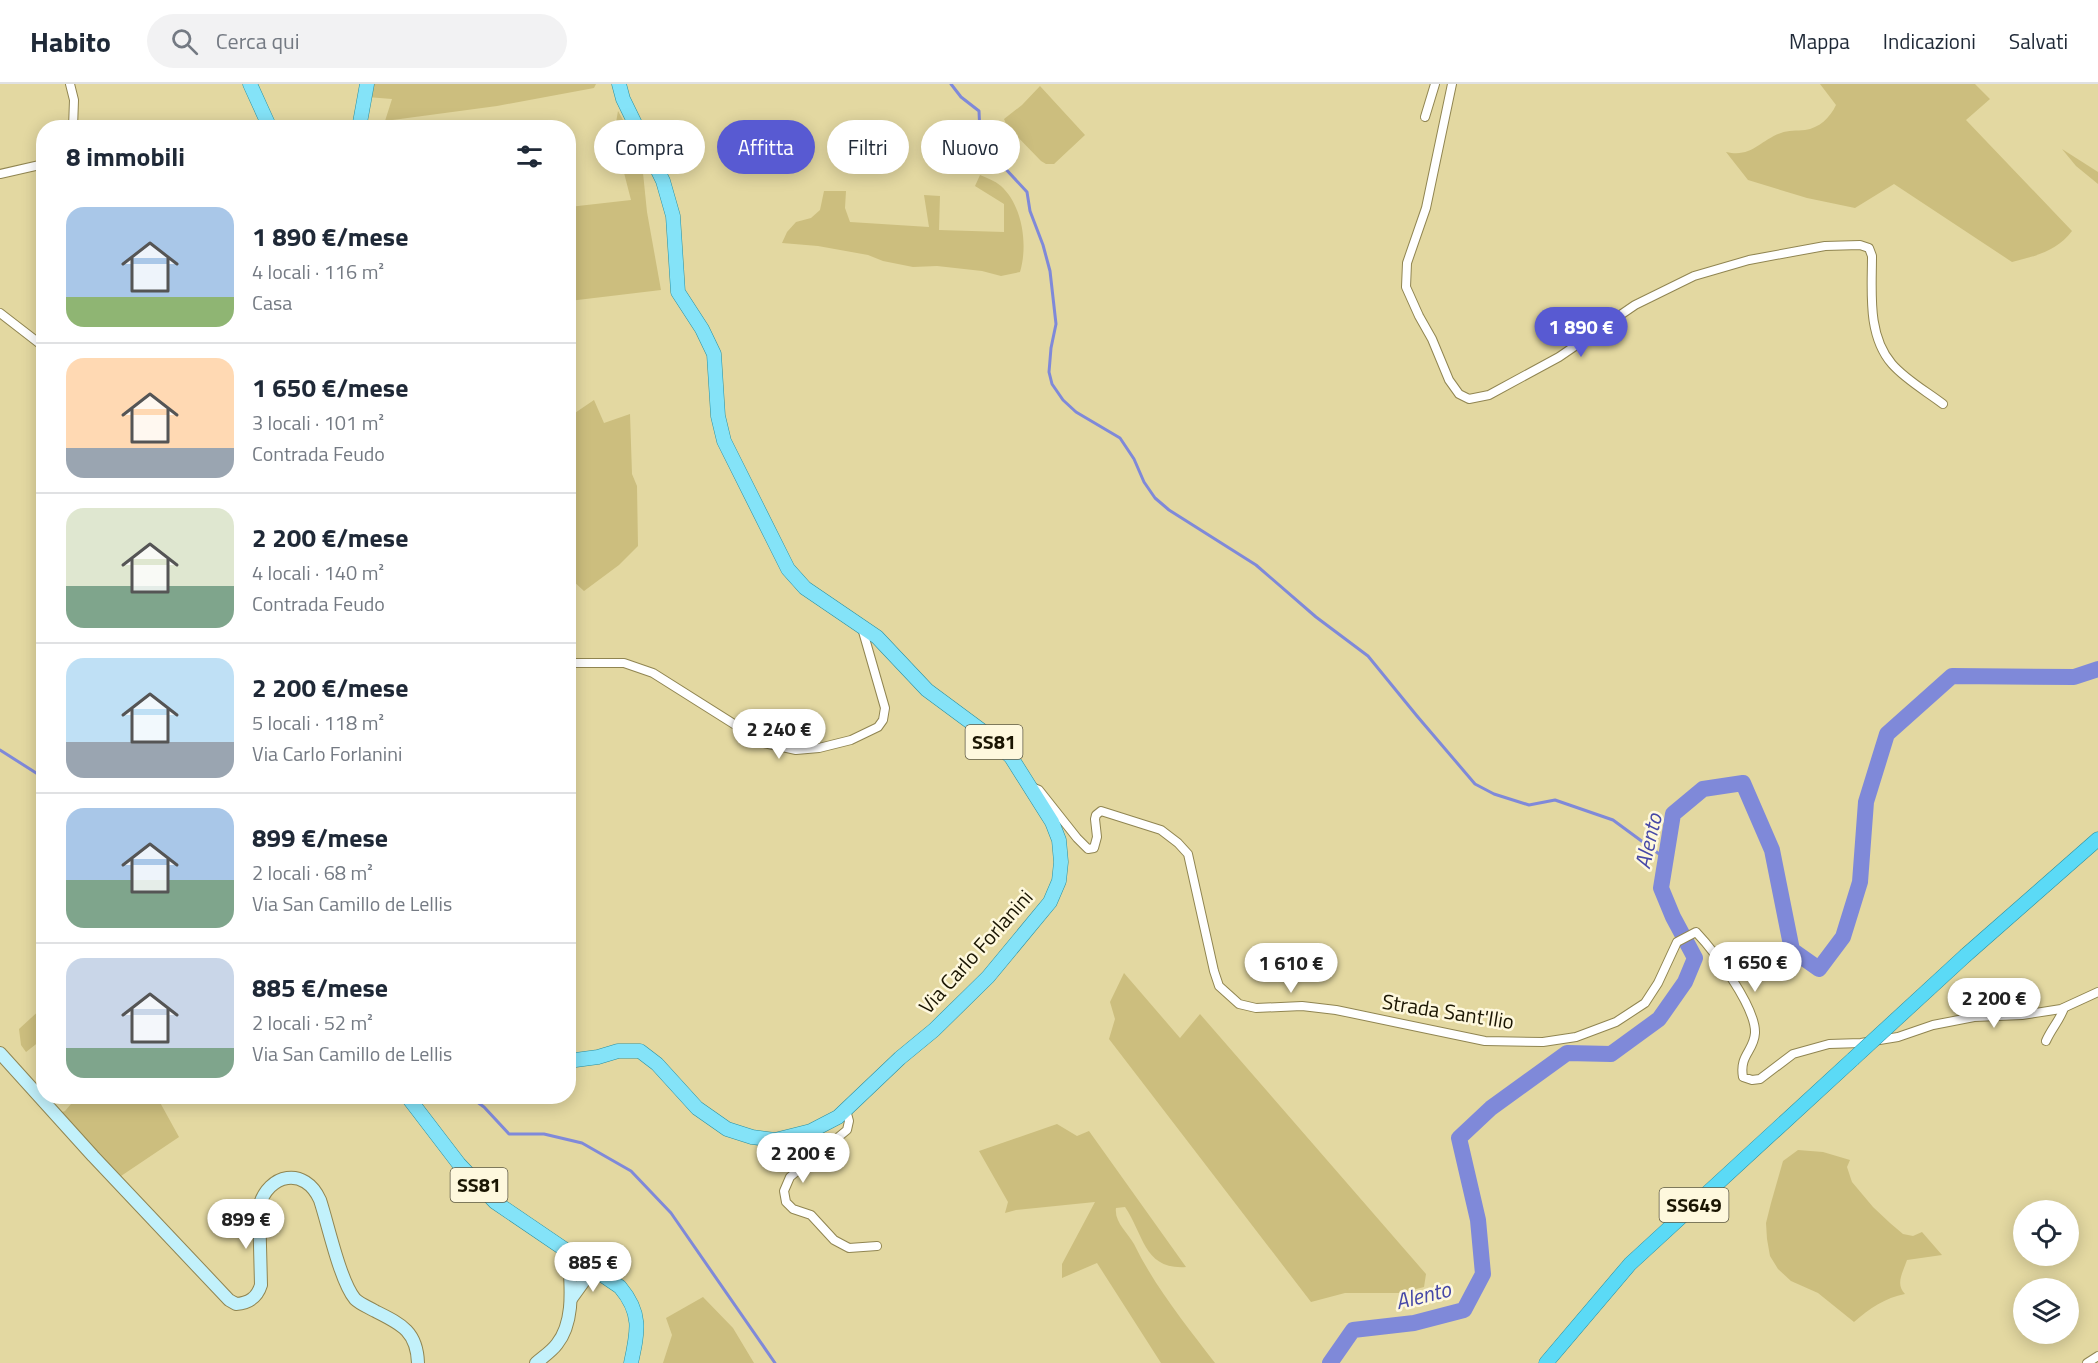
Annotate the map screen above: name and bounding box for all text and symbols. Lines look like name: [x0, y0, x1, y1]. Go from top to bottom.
search box: [147, 14, 567, 68]
text: Habito: [30, 20, 111, 63]
text: Cerca qui: [216, 24, 300, 58]
icon: search: [168, 25, 201, 58]
text: Mappa: [1789, 25, 1850, 57]
text: Indicazioni: [1883, 25, 1976, 57]
text: Salvati: [2009, 25, 2068, 57]
chip: Compra: [594, 120, 705, 174]
chip: Affitta: [717, 120, 815, 174]
chip: Filtri: [827, 120, 909, 174]
chip: Nuovo: [921, 120, 1020, 174]
text: 8 immobili: [66, 137, 185, 176]
icon: filters: [513, 140, 546, 173]
text: 1 890 €/mese: [252, 217, 408, 256]
icon: home: [114, 231, 186, 303]
text: 4 locali · 116 m²: [252, 256, 384, 287]
text: Casa: [252, 287, 292, 318]
pin: 1 890 €: [1526, 307, 1636, 358]
text: 1 890 €: [1549, 311, 1613, 342]
text: 1 650 €/mese: [252, 368, 408, 407]
icon: home: [114, 382, 186, 454]
text: 3 locali · 101 m²: [252, 407, 384, 438]
text: Contrada Feudo: [252, 438, 385, 469]
text: 2 200 €/mese: [252, 518, 408, 557]
icon: home: [114, 532, 186, 604]
text: 4 locali · 140 m²: [252, 557, 384, 588]
text: Contrada Feudo: [252, 588, 385, 619]
text: 2 200 €/mese: [252, 668, 408, 707]
icon: home: [114, 682, 186, 754]
text: 5 locali · 118 m²: [252, 707, 384, 738]
pin: 2 240 €: [724, 709, 834, 760]
text: 2 240 €: [747, 713, 811, 744]
road number: SS81: [966, 725, 1022, 759]
text: Via Carlo Forlanini: [252, 738, 402, 769]
water label: Alento: [1625, 809, 1671, 872]
text: 899 €/mese: [252, 818, 388, 857]
icon: home: [114, 832, 186, 904]
text: 2 locali · 68 m²: [252, 857, 373, 888]
street label: Via Carlo Forlanini: [911, 882, 1040, 1021]
text: Via San Camillo de Lellis: [252, 888, 452, 919]
pin: 1 650 €: [1700, 942, 1810, 993]
pin: 1 610 €: [1236, 943, 1346, 994]
text: 1 650 €: [1723, 946, 1787, 977]
text: 1 610 €: [1259, 947, 1323, 978]
text: 885 €/mese: [252, 968, 388, 1007]
pin: 2 200 €: [1939, 978, 2049, 1029]
icon: home: [114, 982, 186, 1054]
text: 2 200 €: [1962, 982, 2026, 1013]
street label: Strada Sant'Ilio: [1380, 985, 1516, 1037]
text: 2 locali · 52 m²: [252, 1007, 373, 1038]
text: Via San Camillo de Lellis: [252, 1038, 452, 1069]
pin: 2 200 €: [748, 1133, 858, 1184]
text: 2 200 €: [771, 1137, 835, 1168]
road number: SS81: [450, 1168, 508, 1202]
road number: SS649: [1660, 1188, 1728, 1222]
pin: 899 €: [204, 1199, 288, 1250]
map controls: [2013, 1200, 2079, 1344]
button: locate: [2013, 1200, 2079, 1266]
text: 899 €: [221, 1203, 271, 1234]
pin: 885 €: [551, 1242, 635, 1293]
text: 885 €: [568, 1246, 618, 1277]
water label: Alento: [1392, 1271, 1455, 1318]
button: layers: [2013, 1278, 2079, 1344]

